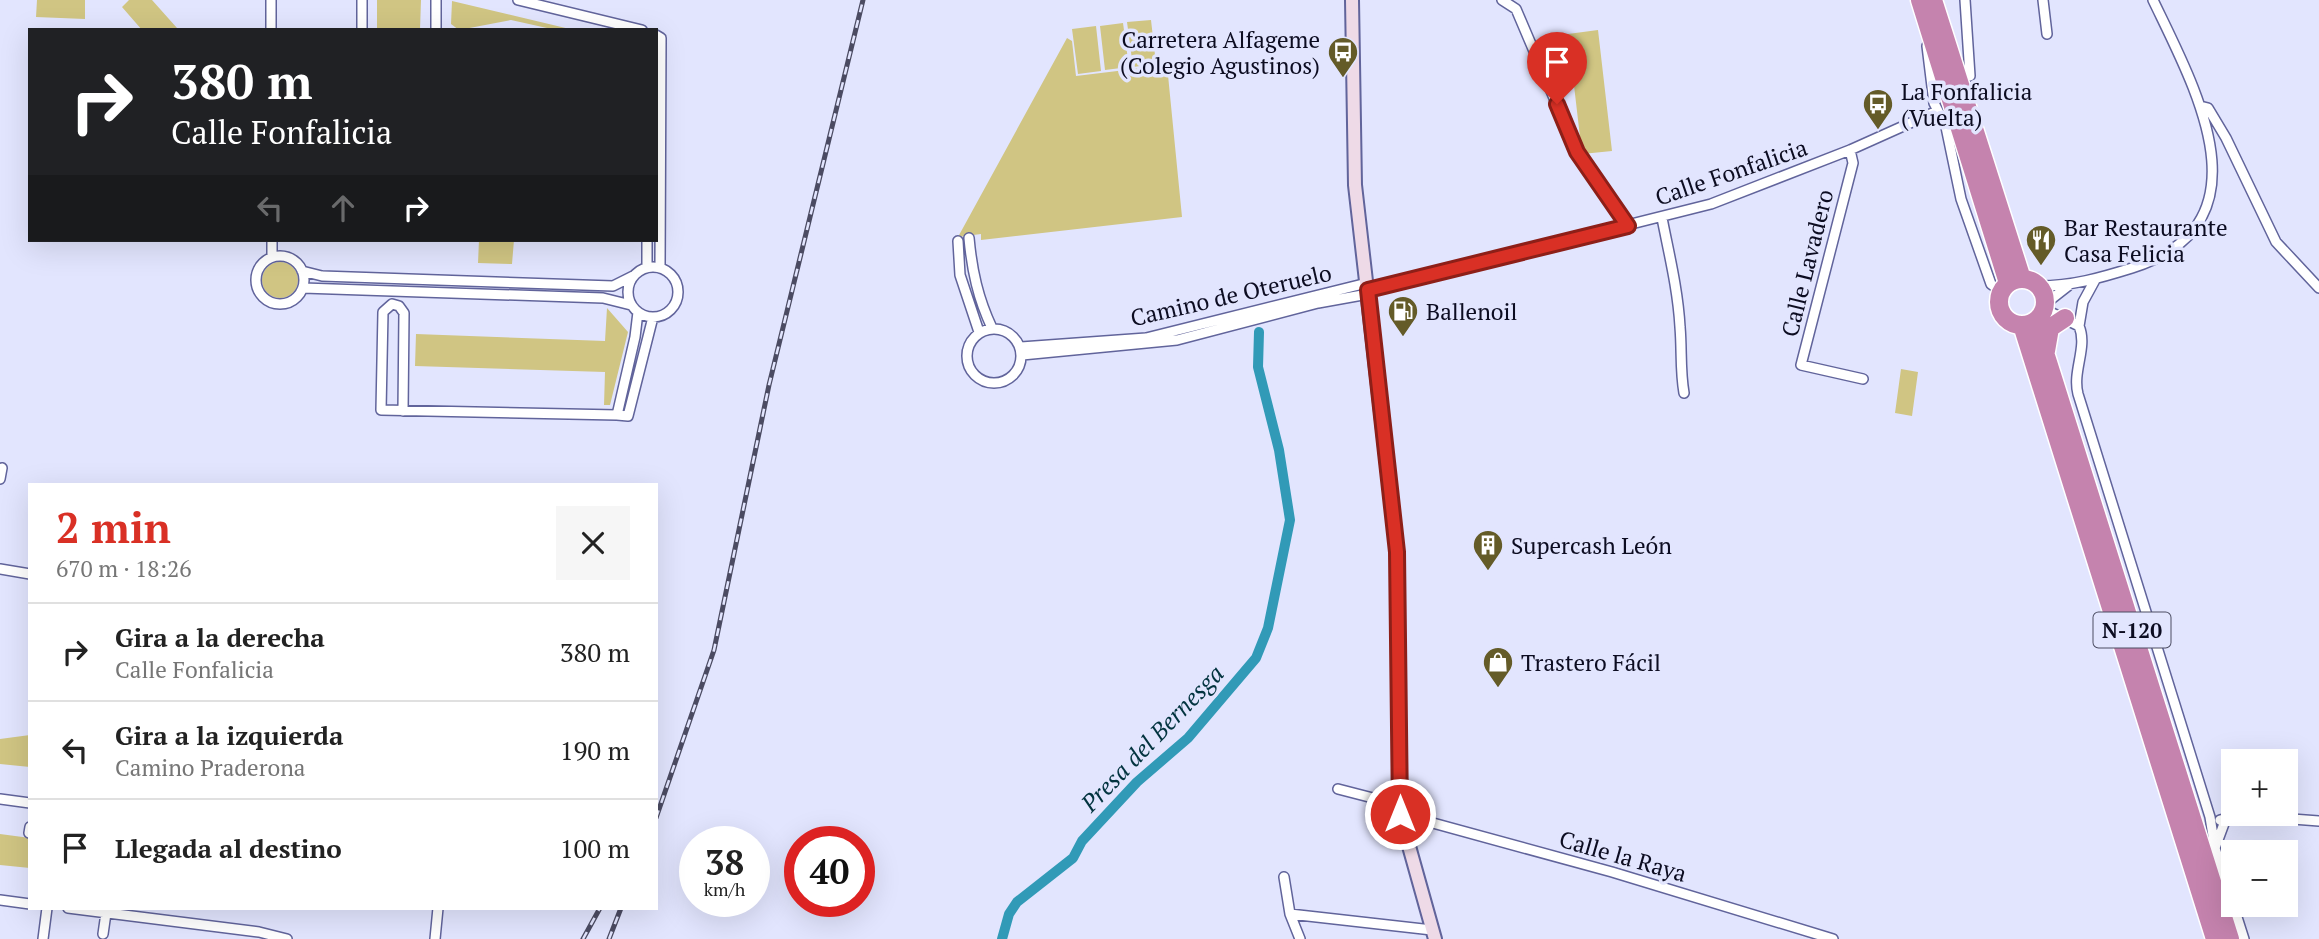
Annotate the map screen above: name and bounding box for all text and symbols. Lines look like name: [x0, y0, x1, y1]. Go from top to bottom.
place label: Carretera Alfageme (Colegio Agustinos): [1120, 24, 1320, 81]
pin: [1527, 32, 1587, 104]
bus stop icon: Carretera Alfageme (Colegio Agustinos): [1326, 35, 1360, 79]
icon: arrive: [1538, 43, 1576, 81]
text: 380 m: [171, 48, 313, 113]
icon: right: [56, 56, 147, 147]
place label: La Fonfalicia (Vuelta): [1901, 76, 2033, 133]
bus stop icon: La Fonfalicia (Vuelta): [1861, 87, 1895, 131]
text: Calle Fonfalicia: [171, 111, 392, 153]
street label: Calle Fonfalicia: [1651, 131, 1812, 213]
street label: Calle Lavadero: [1774, 186, 1840, 340]
icon: left: [251, 189, 289, 227]
icon: ahead: [324, 189, 362, 227]
icon: right: [397, 189, 435, 227]
place label: Bar Restaurante Casa Felicia: [2064, 212, 2227, 269]
restaurant icon: Bar Restaurante Casa Felicia: [2024, 223, 2058, 267]
street label: Camino de Oteruelo: [1127, 257, 1335, 333]
fuel station icon: Ballenoil: [1386, 294, 1420, 338]
place label: Ballenoil: [1426, 296, 1517, 327]
text: 2 min: [56, 499, 171, 555]
button: close: [556, 506, 630, 580]
building icon: Supercash León: [1471, 528, 1505, 572]
place label: Supercash León: [1511, 530, 1672, 561]
text: 670 m · 18:26: [56, 553, 191, 584]
road number: N-120: [2094, 612, 2170, 648]
text: Gira a la derecha: [115, 620, 325, 654]
icon: right: [56, 633, 94, 671]
text: 380 m: [560, 635, 630, 669]
shop icon: Trastero Fácil: [1481, 645, 1515, 689]
place label: Trastero Fácil: [1521, 647, 1661, 678]
text: Calle Fonfalicia: [115, 654, 274, 685]
water label: Presa del Bernesga: [1073, 658, 1230, 819]
text: Gira a la izquierda: [115, 718, 343, 752]
icon: left: [56, 731, 94, 769]
text: 190 m: [560, 733, 630, 767]
map controls: [2221, 749, 2298, 917]
button: +: [2221, 749, 2298, 826]
text: Camino Praderona: [115, 752, 305, 783]
position arrow: [1363, 777, 1437, 851]
street label: Calle la Raya: [1556, 823, 1691, 889]
speed limit sign: 40: [784, 826, 875, 917]
icon: arrive: [56, 829, 94, 867]
text: Llegada al destino: [115, 831, 342, 865]
text: 100 m: [560, 831, 630, 865]
text: 38: [705, 839, 744, 885]
button: −: [2221, 840, 2298, 917]
text: km/h: [704, 877, 745, 901]

